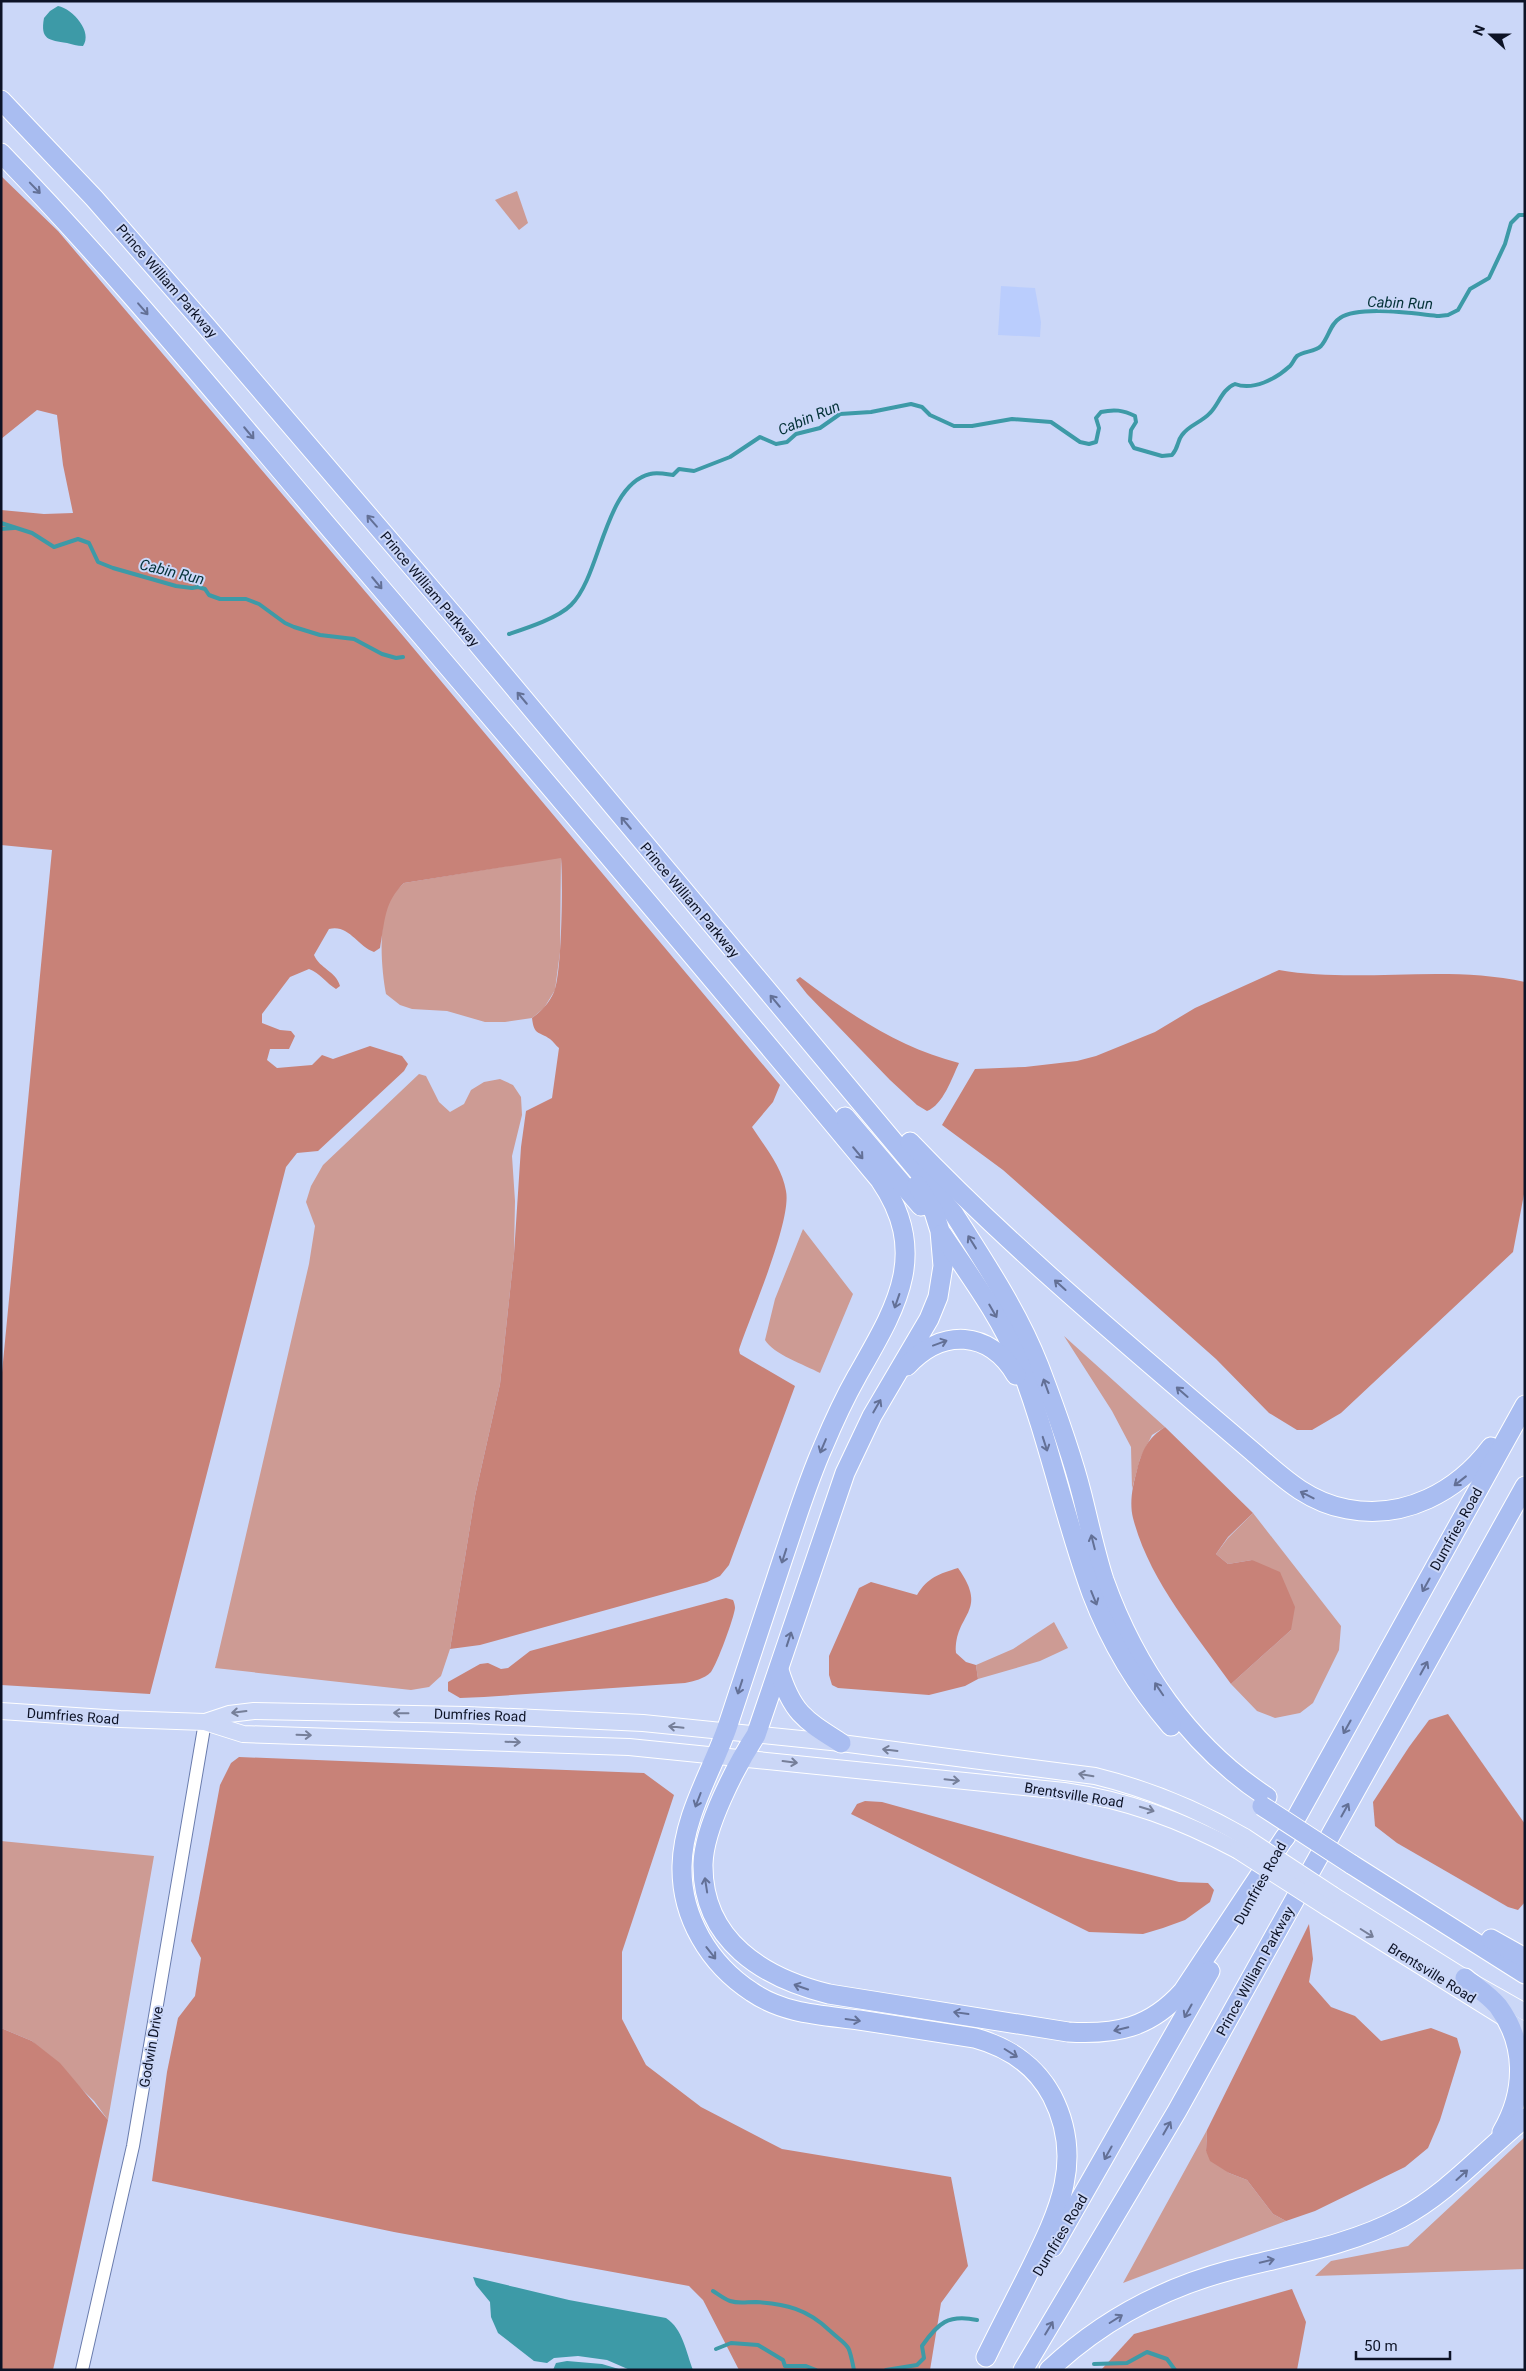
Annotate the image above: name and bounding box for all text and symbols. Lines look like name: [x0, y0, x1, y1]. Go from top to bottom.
north arrow: [1466, 10, 1516, 60]
text: N: [1470, 23, 1488, 38]
one-way arrow: [29, 182, 41, 194]
street label: Prince William Parkway: [113, 221, 221, 341]
water label: Cabin Run: [1367, 293, 1433, 313]
one-way arrow: [138, 303, 149, 316]
water label: Cabin Run: [775, 397, 843, 439]
one-way arrow: [243, 426, 254, 439]
one-way arrow: [367, 515, 378, 528]
street label: Prince William Parkway: [377, 528, 483, 650]
water label: Cabin Run: [138, 555, 206, 589]
one-way arrow: [371, 577, 382, 590]
one-way arrow: [517, 692, 528, 705]
one-way arrow: [621, 817, 632, 830]
street label: Prince William Parkway: [637, 839, 743, 961]
one-way arrow: [770, 995, 781, 1008]
one-way arrow: [853, 1146, 864, 1159]
one-way arrow: [966, 1236, 976, 1250]
one-way arrow: [1053, 1279, 1066, 1291]
one-way arrow: [892, 1293, 901, 1309]
one-way arrow: [988, 1304, 998, 1319]
one-way arrow: [932, 1338, 947, 1347]
one-way arrow: [1041, 1379, 1050, 1395]
one-way arrow: [1176, 1386, 1189, 1397]
one-way arrow: [873, 1399, 883, 1413]
one-way arrow: [1041, 1435, 1051, 1451]
one-way arrow: [818, 1438, 828, 1453]
one-way arrow: [1454, 1475, 1467, 1486]
street label: Dumfries Road: [1427, 1485, 1485, 1573]
one-way arrow: [1300, 1490, 1315, 1500]
one-way arrow: [1088, 1534, 1098, 1550]
one-way arrow: [779, 1548, 788, 1563]
one-way arrow: [1420, 1578, 1430, 1592]
one-way arrow: [1091, 1591, 1100, 1606]
one-way arrow: [785, 1632, 794, 1647]
one-way arrow: [1419, 1661, 1429, 1675]
one-way arrow: [735, 1678, 744, 1694]
one-way arrow: [1154, 1683, 1164, 1697]
street label: Dumfries Road: [26, 1705, 120, 1727]
street label: Dumfries Road: [434, 1705, 526, 1725]
one-way arrow: [231, 1708, 247, 1718]
one-way arrow: [393, 1708, 410, 1718]
one-way arrow: [1341, 1720, 1351, 1734]
one-way arrow: [669, 1722, 685, 1732]
one-way arrow: [296, 1731, 312, 1740]
one-way arrow: [504, 1737, 520, 1746]
one-way arrow: [883, 1744, 899, 1754]
one-way arrow: [782, 1757, 798, 1767]
one-way arrow: [1079, 1770, 1095, 1780]
one-way arrow: [943, 1775, 959, 1784]
street label: Brentsville Road: [1023, 1779, 1125, 1811]
one-way arrow: [693, 1792, 702, 1807]
one-way arrow: [1340, 1803, 1350, 1817]
one-way arrow: [1138, 1805, 1154, 1814]
street label: Dumfries Road: [1231, 1839, 1289, 1927]
one-way arrow: [700, 1878, 710, 1894]
street label: Prince William Parkway: [1213, 1903, 1297, 2038]
one-way arrow: [1360, 1928, 1374, 1938]
street label: Brentsville Road: [1385, 1940, 1479, 2006]
one-way arrow: [705, 1947, 716, 1960]
one-way arrow: [793, 1981, 809, 1991]
one-way arrow: [1182, 2004, 1192, 2018]
street label: Godwin Drive: [136, 2005, 166, 2089]
one-way arrow: [953, 2008, 969, 2018]
one-way arrow: [845, 2015, 861, 2025]
one-way arrow: [1114, 2025, 1130, 2035]
one-way arrow: [1003, 2048, 1017, 2058]
one-way arrow: [1163, 2121, 1172, 2136]
one-way arrow: [1103, 2145, 1112, 2160]
one-way arrow: [1455, 2169, 1468, 2181]
street label: Dumfries Road: [1029, 2191, 1091, 2279]
one-way arrow: [1258, 2256, 1274, 2265]
one-way arrow: [1109, 2314, 1123, 2325]
one-way arrow: [1044, 2322, 1054, 2336]
scale bar: [1356, 2328, 1450, 2360]
text: 50 m: [1364, 2337, 1398, 2355]

